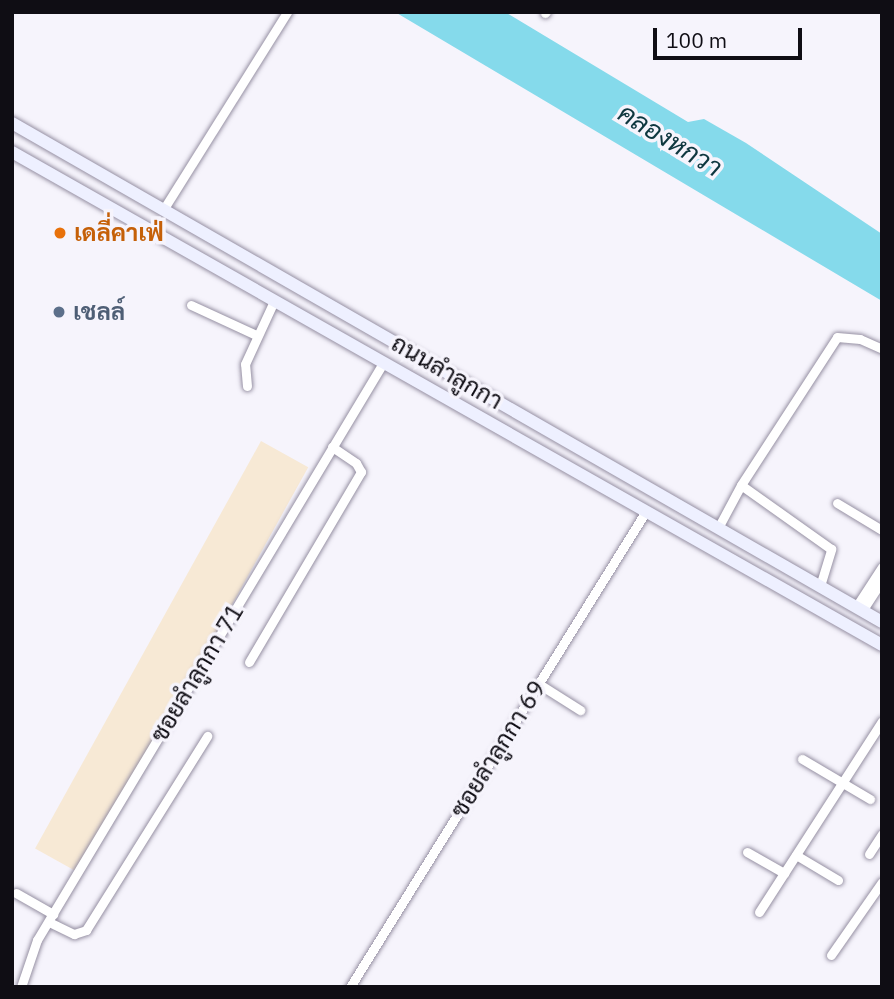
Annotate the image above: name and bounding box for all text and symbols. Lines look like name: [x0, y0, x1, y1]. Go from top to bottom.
scale bar: [656, 14, 805, 58]
text: 100 m: [666, 26, 727, 54]
water label: คลองหกวา: [613, 97, 727, 183]
place label: เดลี่คาเฟ่: [74, 219, 164, 247]
marker: เดลี่คาเฟ่: [52, 225, 68, 241]
place label: เชลล์: [73, 298, 125, 326]
marker: เชลล์: [51, 304, 67, 320]
street label: ถนนลำลูกกา: [386, 329, 508, 415]
street label: ซอยลำลูกกา 71: [145, 599, 249, 747]
street label: ซอยลำลูกกา 69: [444, 675, 552, 823]

